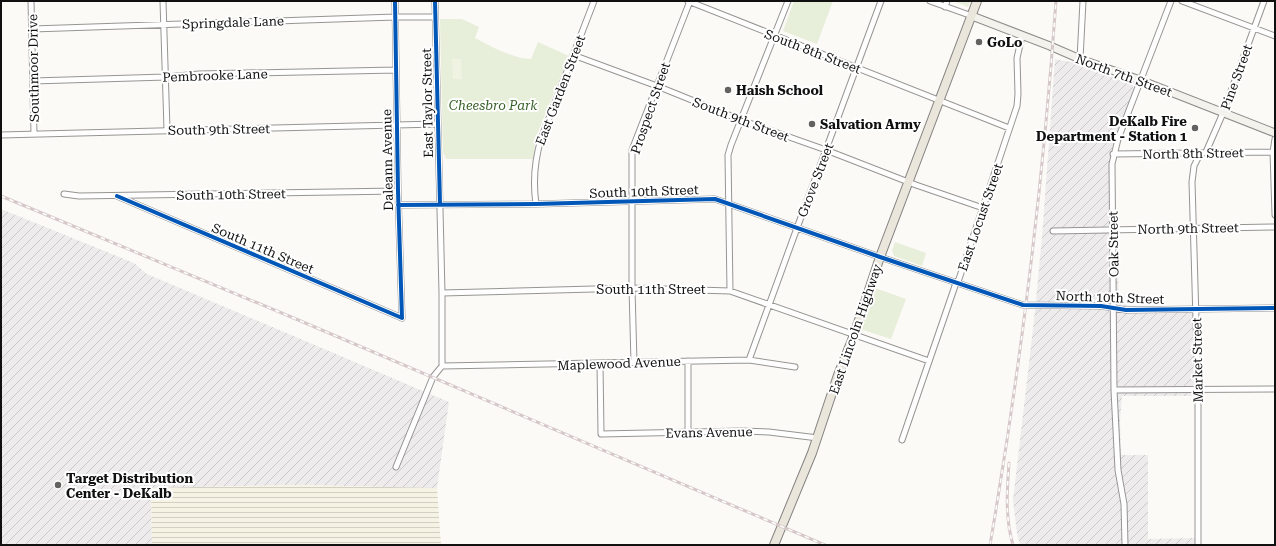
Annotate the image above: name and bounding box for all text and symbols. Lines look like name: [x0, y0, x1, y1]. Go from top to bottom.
street label: Springdale Lane: [182, 13, 284, 32]
street label: Southmoor Drive: [25, 14, 42, 122]
street label: South 8th Street: [763, 26, 863, 77]
street label: East Garden Street: [533, 33, 588, 147]
place label: GoLo: [987, 35, 1022, 50]
marker: GoLo: [974, 37, 984, 47]
street label: Pine Street: [1218, 42, 1255, 112]
street label: East Taylor Street: [419, 48, 436, 158]
street label: North 7th Street: [1074, 51, 1174, 100]
street label: Prospect Street: [628, 60, 673, 156]
street label: Pembrooke Lane: [162, 66, 268, 85]
place label: Haish School: [736, 83, 824, 98]
marker: Haish School: [723, 85, 733, 95]
street label: South 9th Street: [691, 94, 791, 145]
park label: Cheesbro Park: [449, 98, 538, 113]
street label: Daleann Avenue: [379, 109, 396, 211]
place label: DeKalb Fire Department - Station 1: [1036, 114, 1187, 144]
place label: Salvation Army: [820, 117, 921, 132]
marker: Salvation Army: [807, 119, 817, 129]
street label: South 9th Street: [168, 121, 270, 138]
marker: DeKalb Fire Department - Station 1: [1190, 123, 1200, 133]
street label: Grove Street: [794, 141, 837, 219]
street label: North 8th Street: [1142, 145, 1244, 162]
street label: East Locust Street: [955, 161, 1006, 273]
street label: South 10th Street: [589, 182, 699, 201]
street label: South 10th Street: [176, 186, 286, 203]
street label: Oak Street: [1105, 211, 1122, 277]
street label: South 11th Street: [210, 220, 316, 277]
street label: North 9th Street: [1137, 220, 1239, 237]
street label: East Lincoln Highway: [826, 262, 885, 396]
street label: South 11th Street: [596, 282, 706, 297]
street label: North 10th Street: [1055, 288, 1165, 307]
street label: Market Street: [1189, 317, 1206, 403]
street label: Maplewood Avenue: [557, 354, 681, 373]
street label: Evans Avenue: [665, 424, 753, 441]
place label: Target Distribution Center - DeKalb: [66, 471, 193, 501]
marker: Target Distribution Center - DeKalb: [53, 480, 63, 490]

